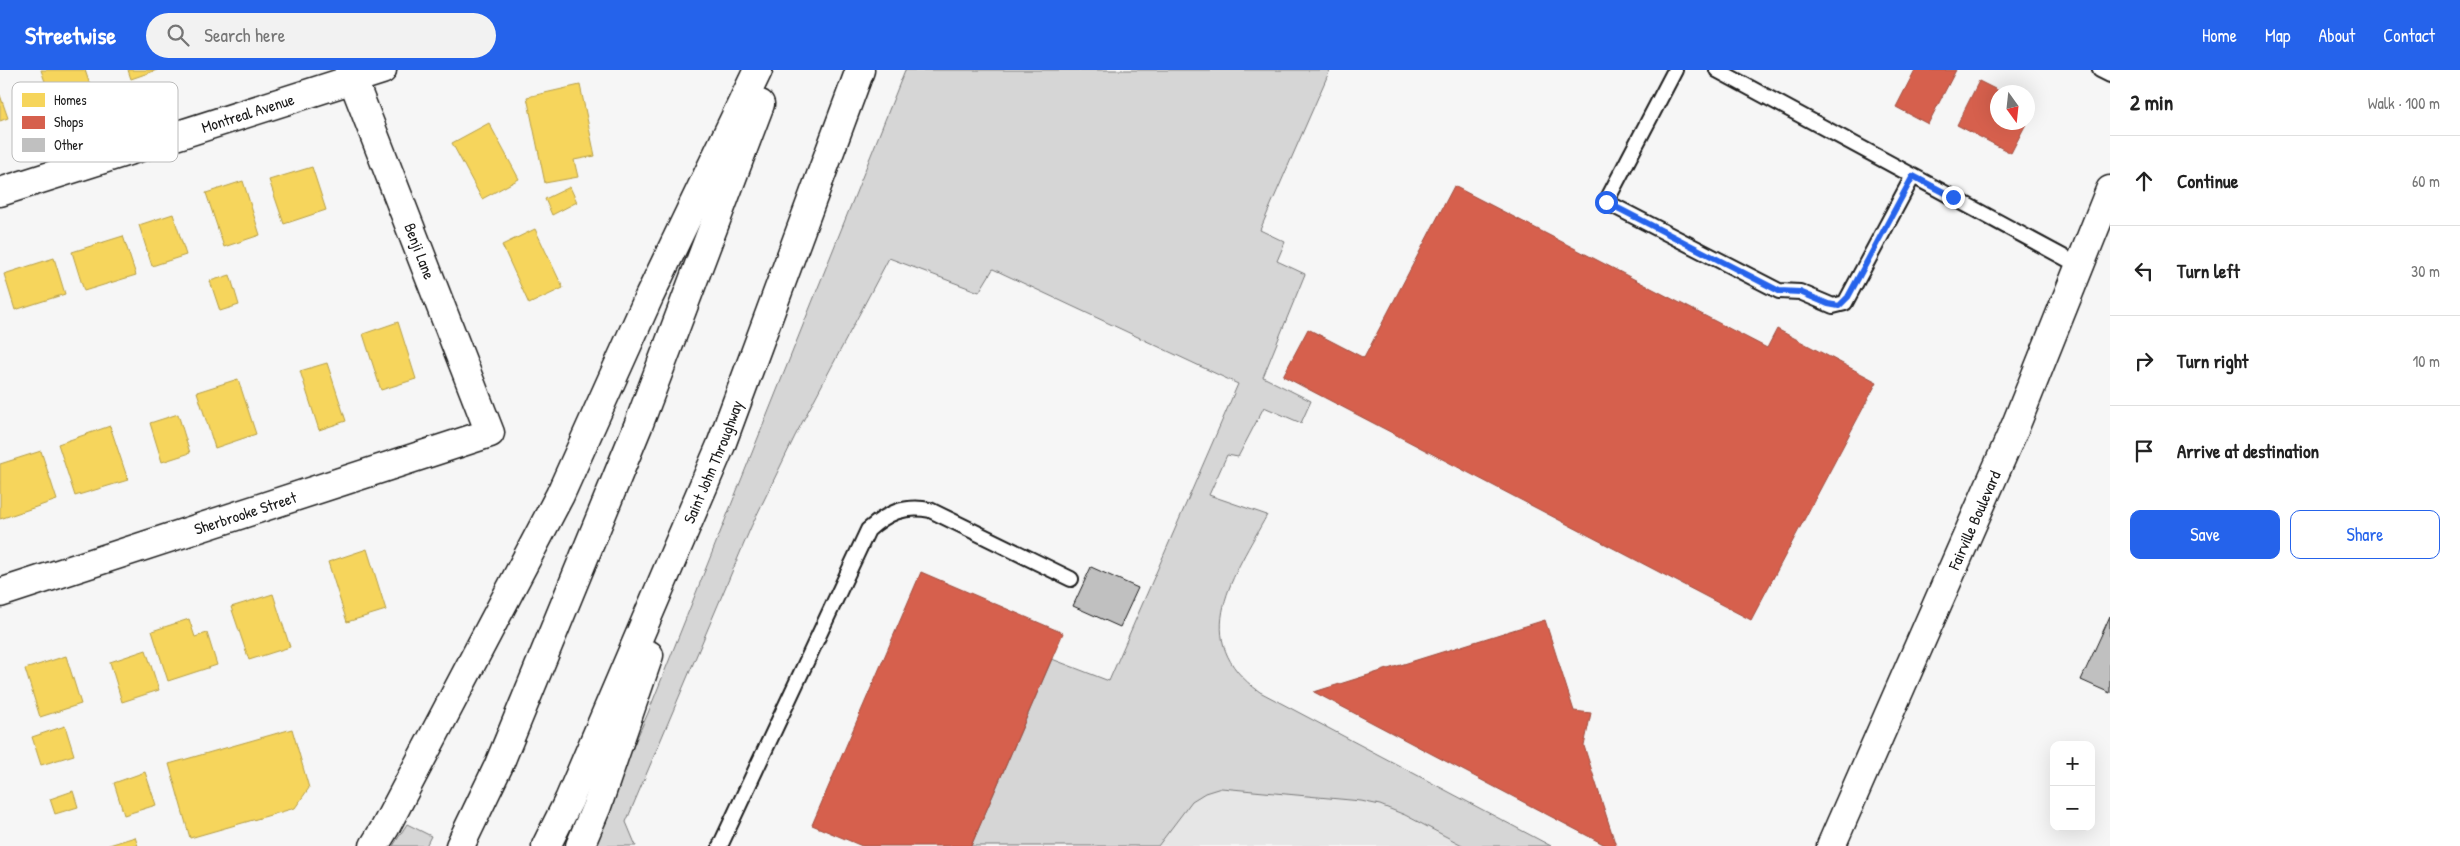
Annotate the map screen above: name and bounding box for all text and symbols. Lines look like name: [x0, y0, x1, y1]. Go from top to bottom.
search box: [146, 13, 496, 58]
text: Streetwise: [25, 19, 116, 51]
icon: search: [164, 21, 192, 49]
text: Search here: [204, 22, 285, 48]
text: Home: [2202, 23, 2237, 48]
text: Map: [2265, 23, 2290, 48]
text: About: [2318, 23, 2355, 48]
text: Contact: [2383, 23, 2435, 48]
legend: [12, 82, 178, 162]
north arrow: [1990, 85, 2035, 130]
street label: Montreal Avenue: [199, 88, 297, 138]
text: 2 min: [2130, 88, 2173, 117]
text: Homes: [54, 90, 87, 109]
text: Walk · 100 m: [2368, 92, 2440, 114]
text: Shops: [54, 112, 83, 132]
text: Other: [54, 135, 84, 154]
icon: ahead: [2130, 167, 2158, 195]
text: Continue: [2177, 168, 2238, 194]
text: 60 m: [2412, 170, 2440, 192]
route end: [1942, 186, 1965, 209]
route start: [1595, 191, 1618, 214]
street label: Benji Lane: [399, 220, 441, 283]
icon: left: [2130, 257, 2158, 285]
text: Turn left: [2177, 258, 2240, 284]
text: 30 m: [2411, 260, 2440, 282]
icon: right: [2130, 347, 2158, 375]
text: Turn right: [2177, 348, 2248, 374]
text: 10 m: [2412, 350, 2440, 372]
street label: Saint John Throughway: [678, 397, 748, 527]
icon: arrive: [2130, 437, 2158, 465]
text: Arrive at destination: [2177, 438, 2319, 464]
street label: Fairville Boulevard: [1942, 467, 2005, 574]
street label: Sherbrooke Street: [191, 486, 300, 540]
button: Save: [2130, 510, 2280, 559]
button: Share: [2290, 510, 2440, 559]
map controls: [2050, 741, 2095, 831]
button: +: [2050, 741, 2095, 786]
button: −: [2050, 786, 2095, 831]

